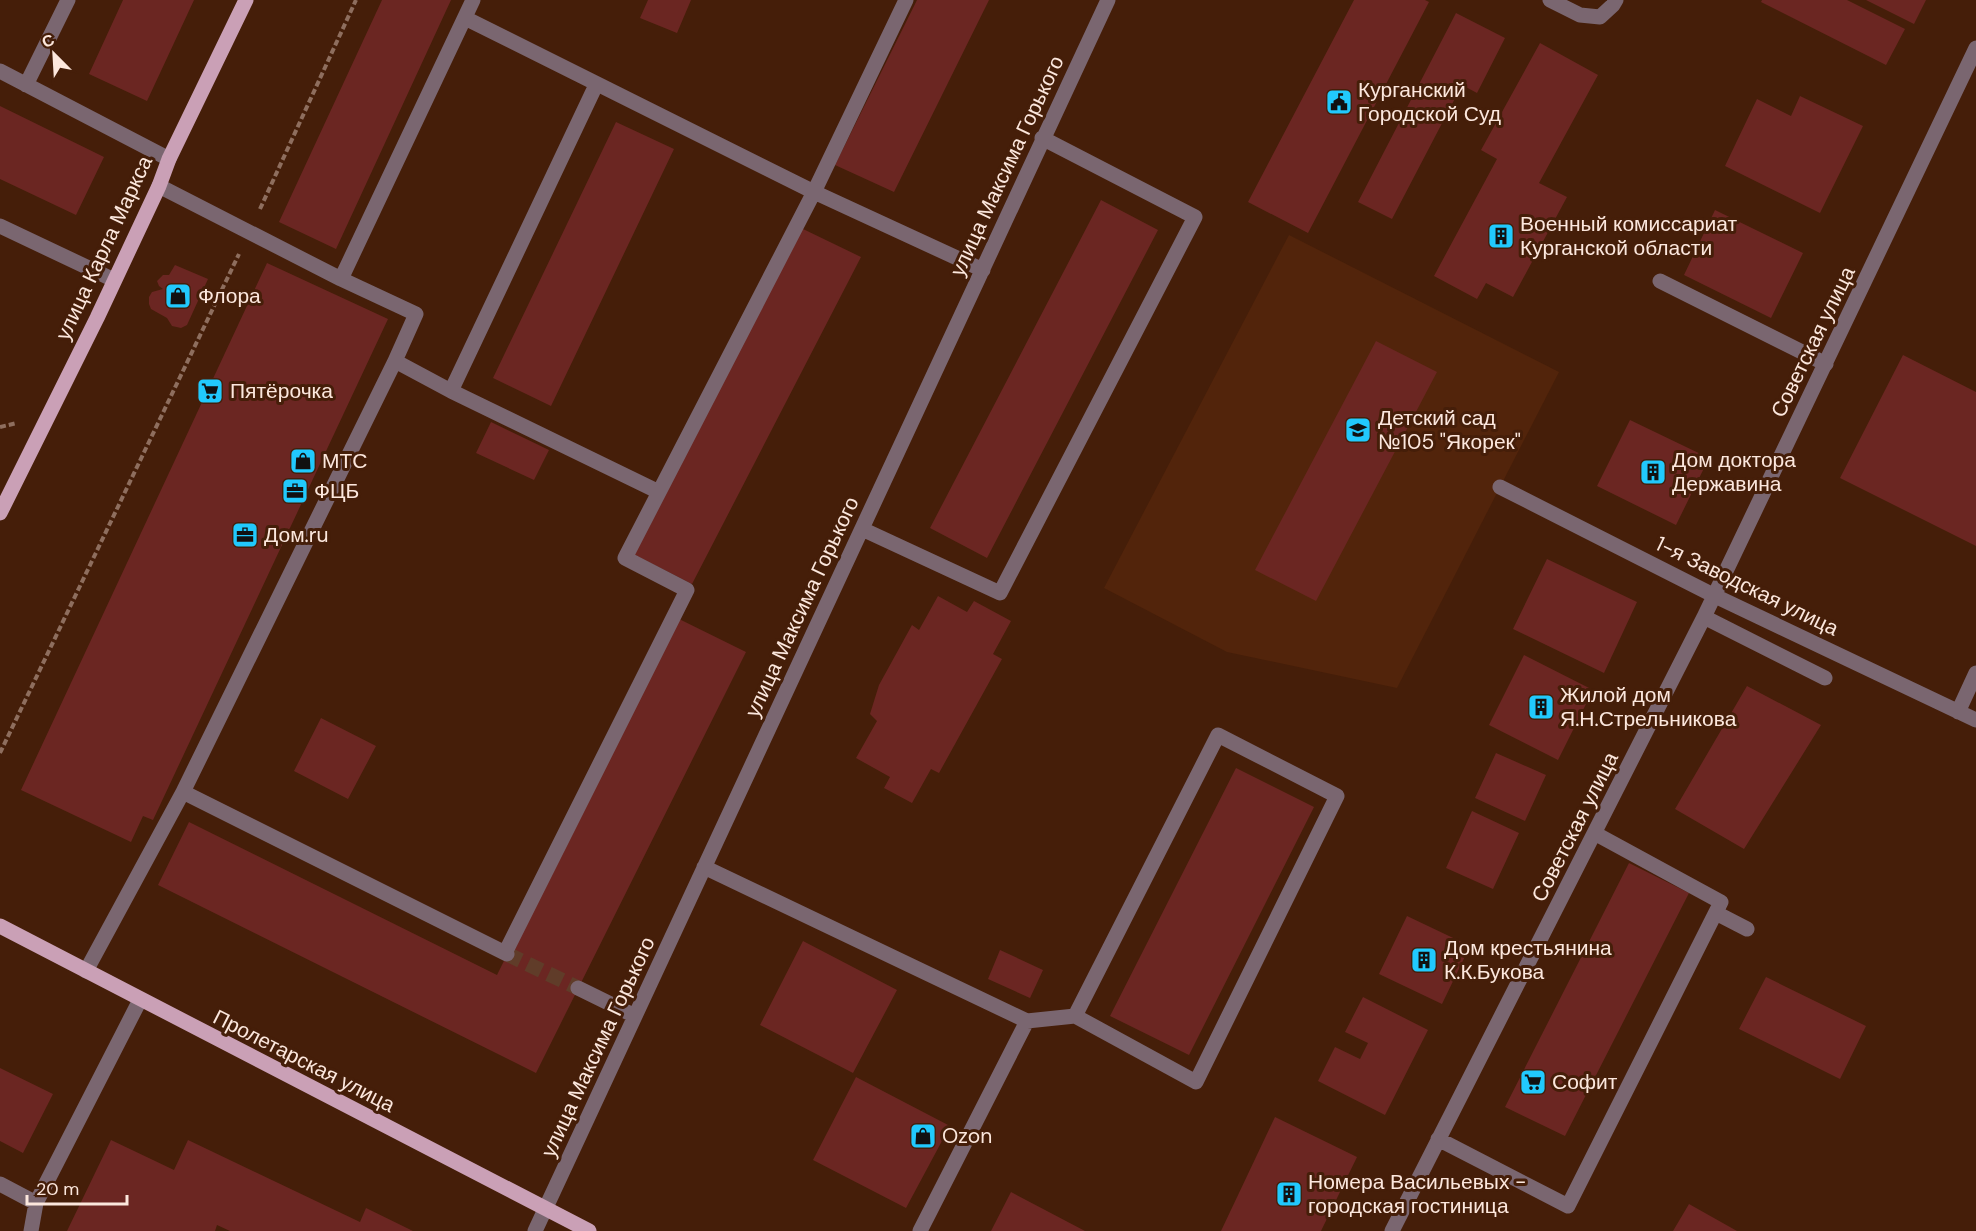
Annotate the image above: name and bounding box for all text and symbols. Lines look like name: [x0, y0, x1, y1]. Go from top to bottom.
north arrow: [24, 24, 84, 84]
text: С: [39, 29, 58, 53]
street label: улица Максима Горького: [944, 51, 1070, 281]
place label: Курганский Городской Суд: [1358, 76, 1501, 128]
public building icon: Курганский Городской Суд: [1324, 87, 1354, 117]
street label: улица Карла Маркса: [49, 151, 159, 345]
place label: Военный комиссариат Курганской области: [1520, 210, 1738, 262]
building icon: Военный комиссариат Курганской области: [1486, 221, 1516, 251]
street label: Советская улица: [1764, 262, 1862, 422]
shop icon: Флора: [163, 281, 193, 311]
place label: Флора: [198, 282, 261, 310]
supermarket icon: Пятёрочка: [195, 376, 225, 406]
place label: Пятёрочка: [230, 377, 333, 405]
place label: Детский сад №105 "Якорек": [1378, 404, 1521, 456]
school or university icon: Детский сад №105 "Якорек": [1343, 415, 1373, 445]
shop icon: МТС: [288, 446, 318, 476]
place label: Дом доктора Державина: [1672, 446, 1796, 498]
place label: МТС: [322, 447, 368, 475]
building icon: Дом доктора Державина: [1638, 457, 1668, 487]
office icon: ФЦБ: [280, 476, 310, 506]
place label: ФЦБ: [314, 477, 359, 505]
street label: улица Максима Горького: [739, 492, 865, 722]
office icon: Дом.ru: [230, 520, 260, 550]
place label: Дом.ru: [264, 521, 329, 549]
street label: 1-я Заводская улица: [1651, 530, 1843, 643]
place label: Жилой дом Я.Н.Стрельникова: [1560, 681, 1737, 733]
building icon: Жилой дом Я.Н.Стрельникова: [1526, 692, 1556, 722]
street label: Советская улица: [1525, 747, 1625, 907]
street label: улица Максима Горького: [535, 932, 661, 1162]
place label: Дом крестьянина К.К.Букова: [1444, 934, 1612, 986]
building icon: Дом крестьянина К.К.Букова: [1409, 945, 1439, 975]
street label: Пролетарская улица: [208, 1003, 400, 1119]
supermarket icon: Софит: [1518, 1067, 1548, 1097]
place label: Софит: [1552, 1068, 1618, 1096]
shop icon: Ozon: [908, 1121, 938, 1151]
place label: Ozon: [942, 1122, 992, 1150]
scale bar: [27, 1168, 128, 1206]
place label: Номера Васильевых - городская гостиница: [1308, 1168, 1526, 1220]
text: 20 m: [36, 1177, 79, 1201]
building icon: Номера Васильевых - городская гостиница: [1274, 1179, 1304, 1209]

